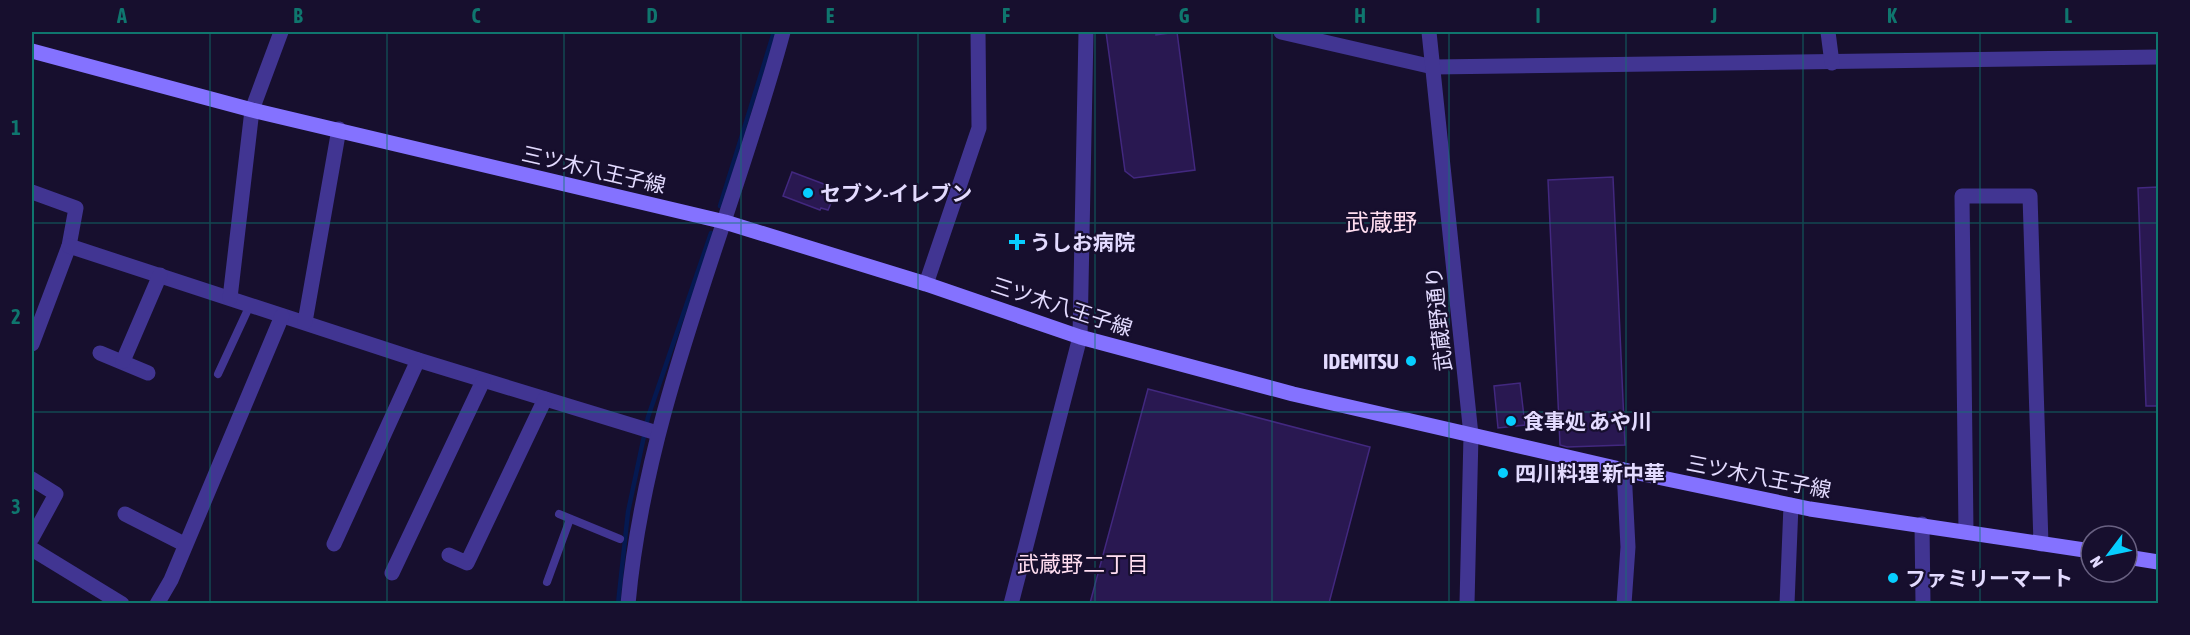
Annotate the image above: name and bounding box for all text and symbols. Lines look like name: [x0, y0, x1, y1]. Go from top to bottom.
text: A: [116, 4, 127, 27]
text: B: [293, 4, 303, 27]
text: C: [472, 4, 481, 27]
text: D: [646, 4, 658, 27]
text: E: [826, 4, 835, 27]
text: F: [1002, 4, 1010, 27]
text: G: [1179, 4, 1190, 27]
text: H: [1354, 4, 1366, 27]
text: I: [1535, 4, 1541, 27]
text: J: [1710, 4, 1717, 27]
text: K: [1887, 4, 1897, 27]
text: L: [2064, 4, 2072, 27]
text: 1: [11, 116, 21, 139]
street label: 三ツ木八王子線: [520, 141, 668, 197]
place label: セブン-イレブン: [820, 181, 972, 205]
marker: セブン-イレブン: [801, 186, 815, 200]
district label: 武蔵野: [1345, 209, 1417, 236]
place label: うしお病院: [1030, 230, 1135, 254]
marker: うしお病院: [1008, 233, 1026, 251]
street label: 武蔵野通り: [1421, 266, 1455, 372]
street label: 三ツ木八王子線: [988, 272, 1136, 340]
text: 2: [11, 305, 21, 328]
place label: IDEMITSU: [1323, 349, 1399, 373]
marker: IDEMITSU: [1404, 354, 1418, 368]
place label: 食事処 あや川: [1523, 409, 1652, 433]
marker: 食事処 あや川: [1504, 414, 1518, 428]
street label: 三ツ木八王子線: [1685, 450, 1833, 502]
place label: 四川料理 新中華: [1515, 461, 1665, 485]
marker: 四川料理 新中華: [1496, 466, 1510, 480]
text: 3: [11, 495, 21, 518]
north arrow: [2079, 524, 2139, 584]
district label: 武蔵野二丁目: [1017, 551, 1149, 577]
text: N: [2086, 553, 2106, 571]
place label: ファミリーマート: [1905, 566, 2073, 590]
marker: ファミリーマート: [1886, 571, 1900, 585]

